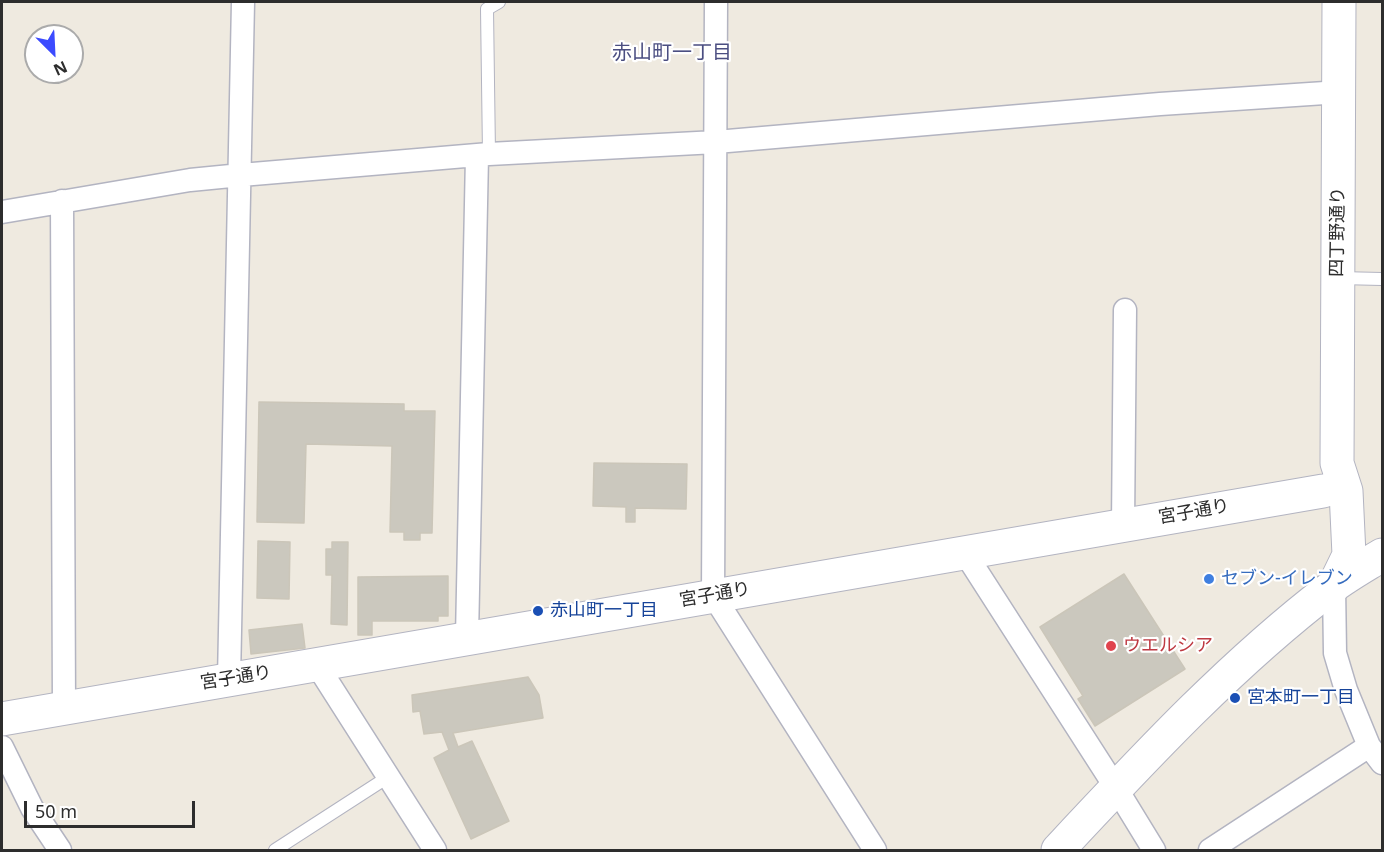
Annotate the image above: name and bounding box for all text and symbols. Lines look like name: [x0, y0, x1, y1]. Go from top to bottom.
north arrow: [24, 24, 84, 84]
district label: 赤山町一丁目: [612, 41, 732, 65]
text: N: [50, 56, 71, 81]
street label: 四丁野通り: [1326, 187, 1350, 277]
street label: 宮子通り: [1157, 495, 1231, 529]
place label: セブン-イレブン: [1221, 568, 1353, 590]
marker: セブン-イレブン: [1202, 572, 1216, 586]
street label: 宮子通り: [678, 578, 752, 612]
place label: 赤山町一丁目: [550, 600, 658, 622]
marker: 赤山町一丁目: [531, 604, 545, 618]
place label: ウエルシア: [1123, 635, 1213, 657]
marker: ウエルシア: [1104, 639, 1118, 653]
street label: 宮子通り: [199, 662, 273, 694]
place label: 宮本町一丁目: [1247, 687, 1355, 709]
marker: 宮本町一丁目: [1228, 691, 1242, 705]
scale bar: [27, 789, 198, 827]
text: 50 m: [35, 799, 77, 823]

